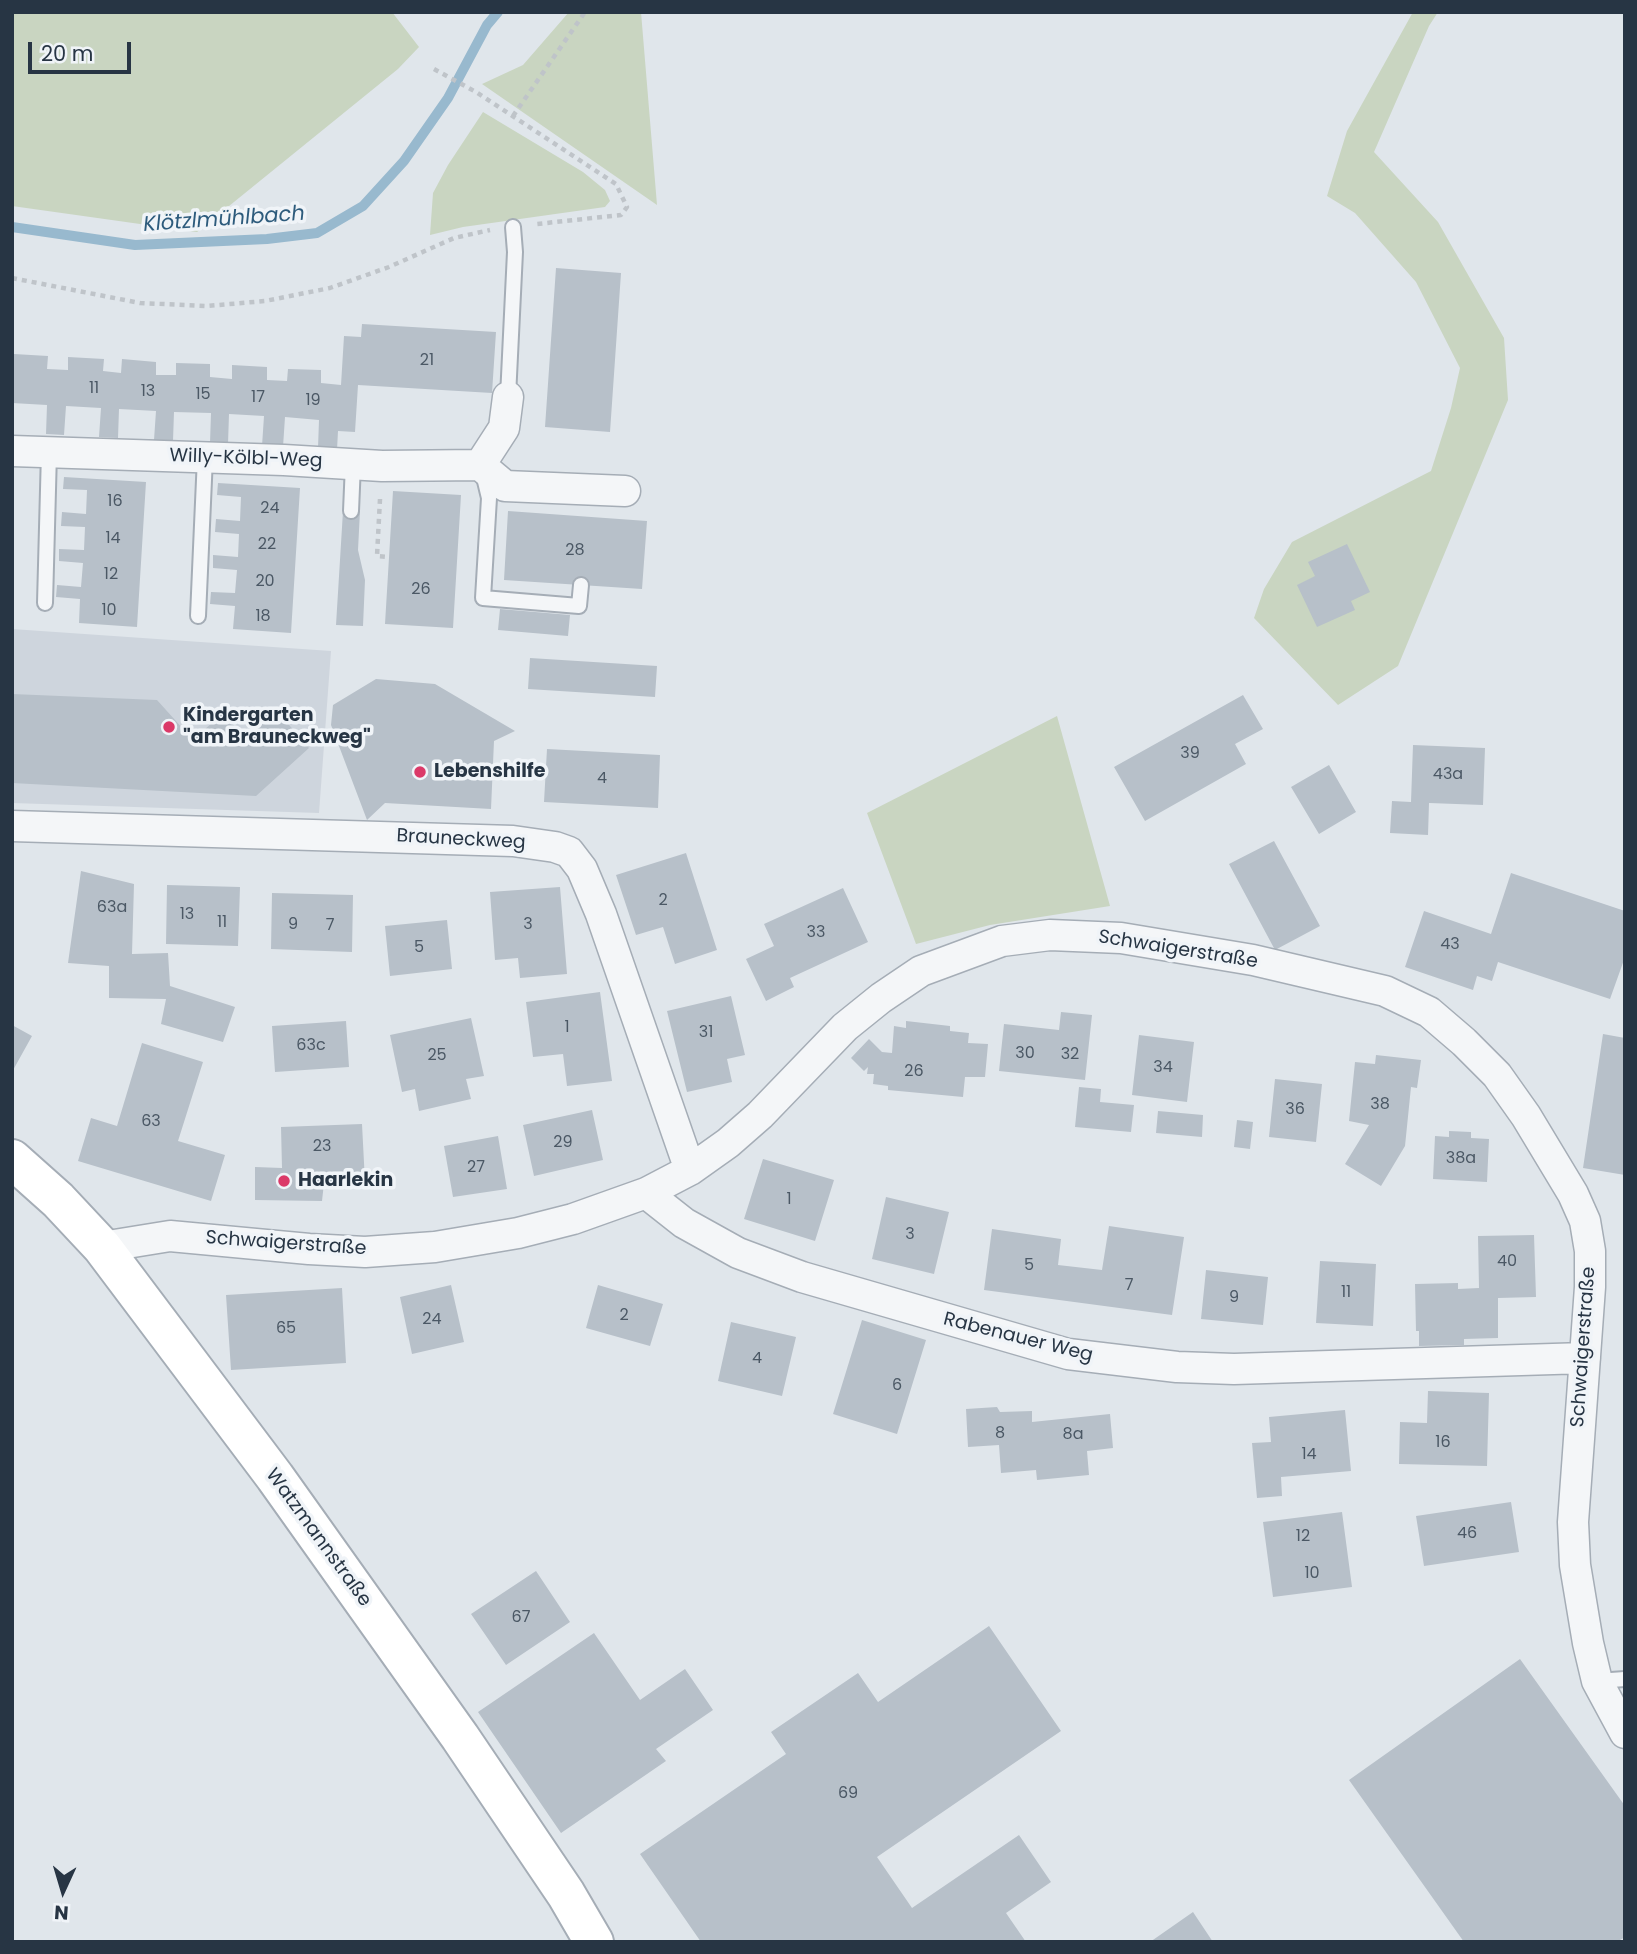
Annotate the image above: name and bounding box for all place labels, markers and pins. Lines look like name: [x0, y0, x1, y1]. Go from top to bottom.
place label: Kindergarten "am Brauneckweg": [183, 705, 371, 749]
marker: Kindergarten "am Brauneckweg": [161, 719, 177, 735]
place label: Lebenshilfe: [434, 761, 545, 783]
marker: Lebenshilfe: [412, 764, 428, 780]
place label: Haarlekin: [298, 1170, 393, 1192]
marker: Haarlekin: [276, 1173, 292, 1189]

